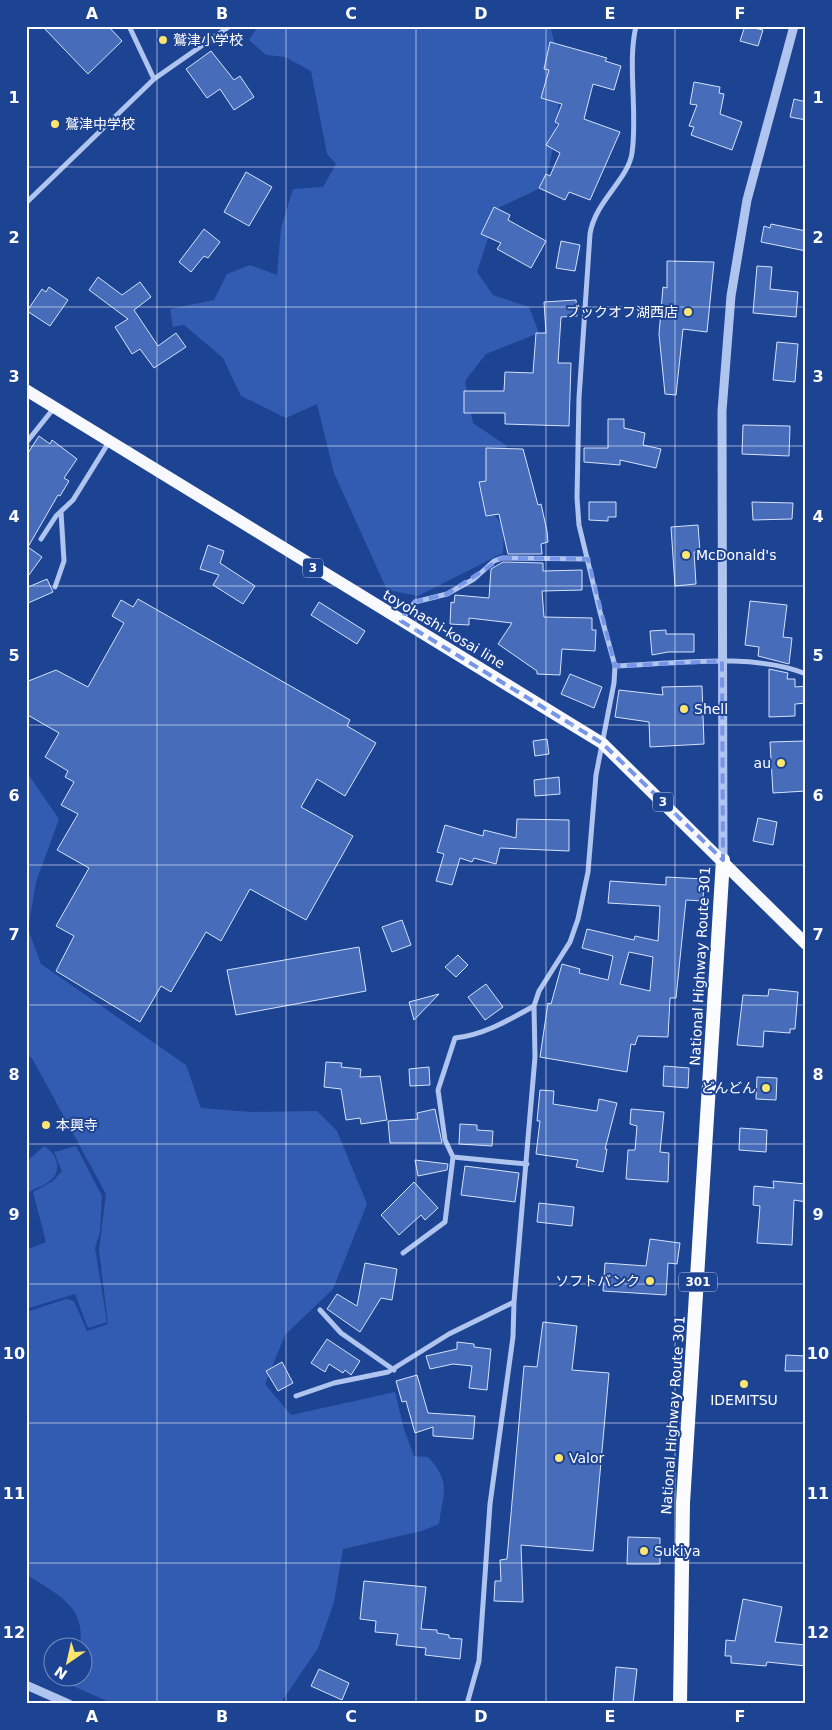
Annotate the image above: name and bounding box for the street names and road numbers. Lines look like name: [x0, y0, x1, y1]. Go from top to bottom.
road number: 3: [303, 558, 323, 578]
street label: toyohashi-kosai line: [380, 586, 508, 672]
road number: 3: [653, 792, 673, 812]
street label: National Highway Route 301: [687, 866, 713, 1066]
road number: 301: [679, 1272, 717, 1291]
street label: National Highway Route 301: [658, 1315, 688, 1515]

